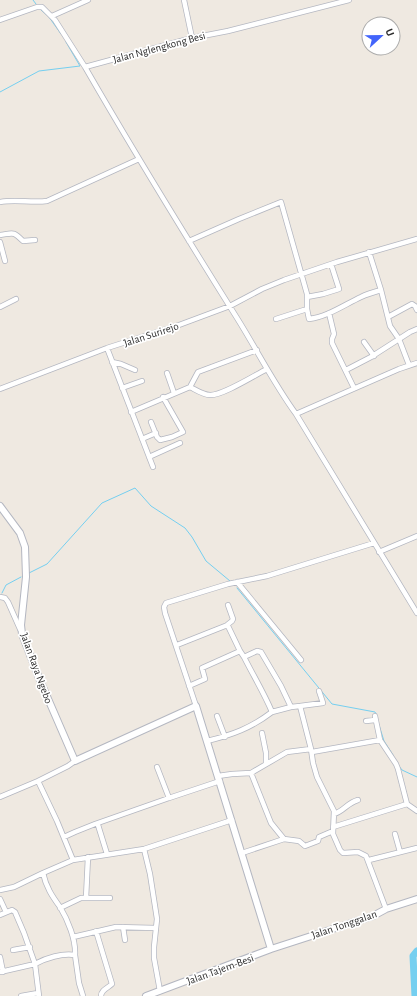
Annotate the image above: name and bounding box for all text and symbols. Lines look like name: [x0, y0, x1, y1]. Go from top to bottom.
north arrow: [361, 16, 401, 56]
text: U: [383, 27, 396, 38]
street label: Jalan Nglengkong Besi: [112, 30, 207, 65]
street label: Jalan Surirejo: [122, 320, 180, 349]
street label: Jalan Raya Ngebo: [19, 631, 54, 705]
street label: Jalan Tonggalan: [310, 908, 378, 941]
street label: Jalan Tajem-Besi: [185, 952, 255, 987]

